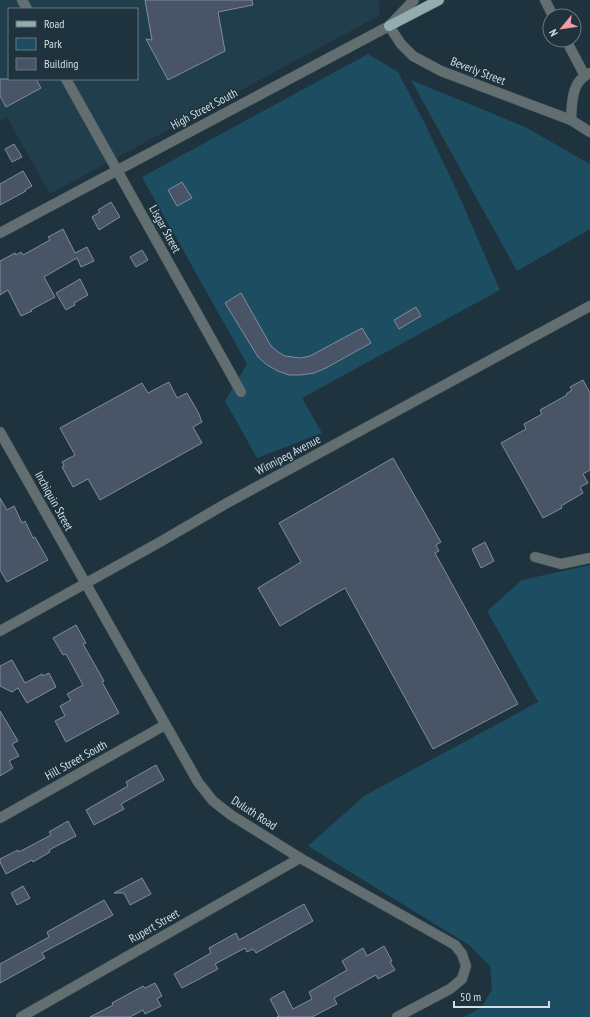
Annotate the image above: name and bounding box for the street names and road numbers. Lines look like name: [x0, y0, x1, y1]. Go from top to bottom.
street label: Beverly Street: [449, 53, 508, 88]
street label: High Street South: [168, 85, 240, 132]
street label: Lisgar Street: [146, 202, 185, 256]
street label: Winnipeg Avenue: [253, 431, 323, 478]
street label: Inchiquin Street: [32, 468, 77, 534]
street label: Hill Street South: [42, 736, 109, 783]
street label: Duluth Road: [229, 792, 280, 833]
street label: Rupert Street: [126, 905, 182, 946]

